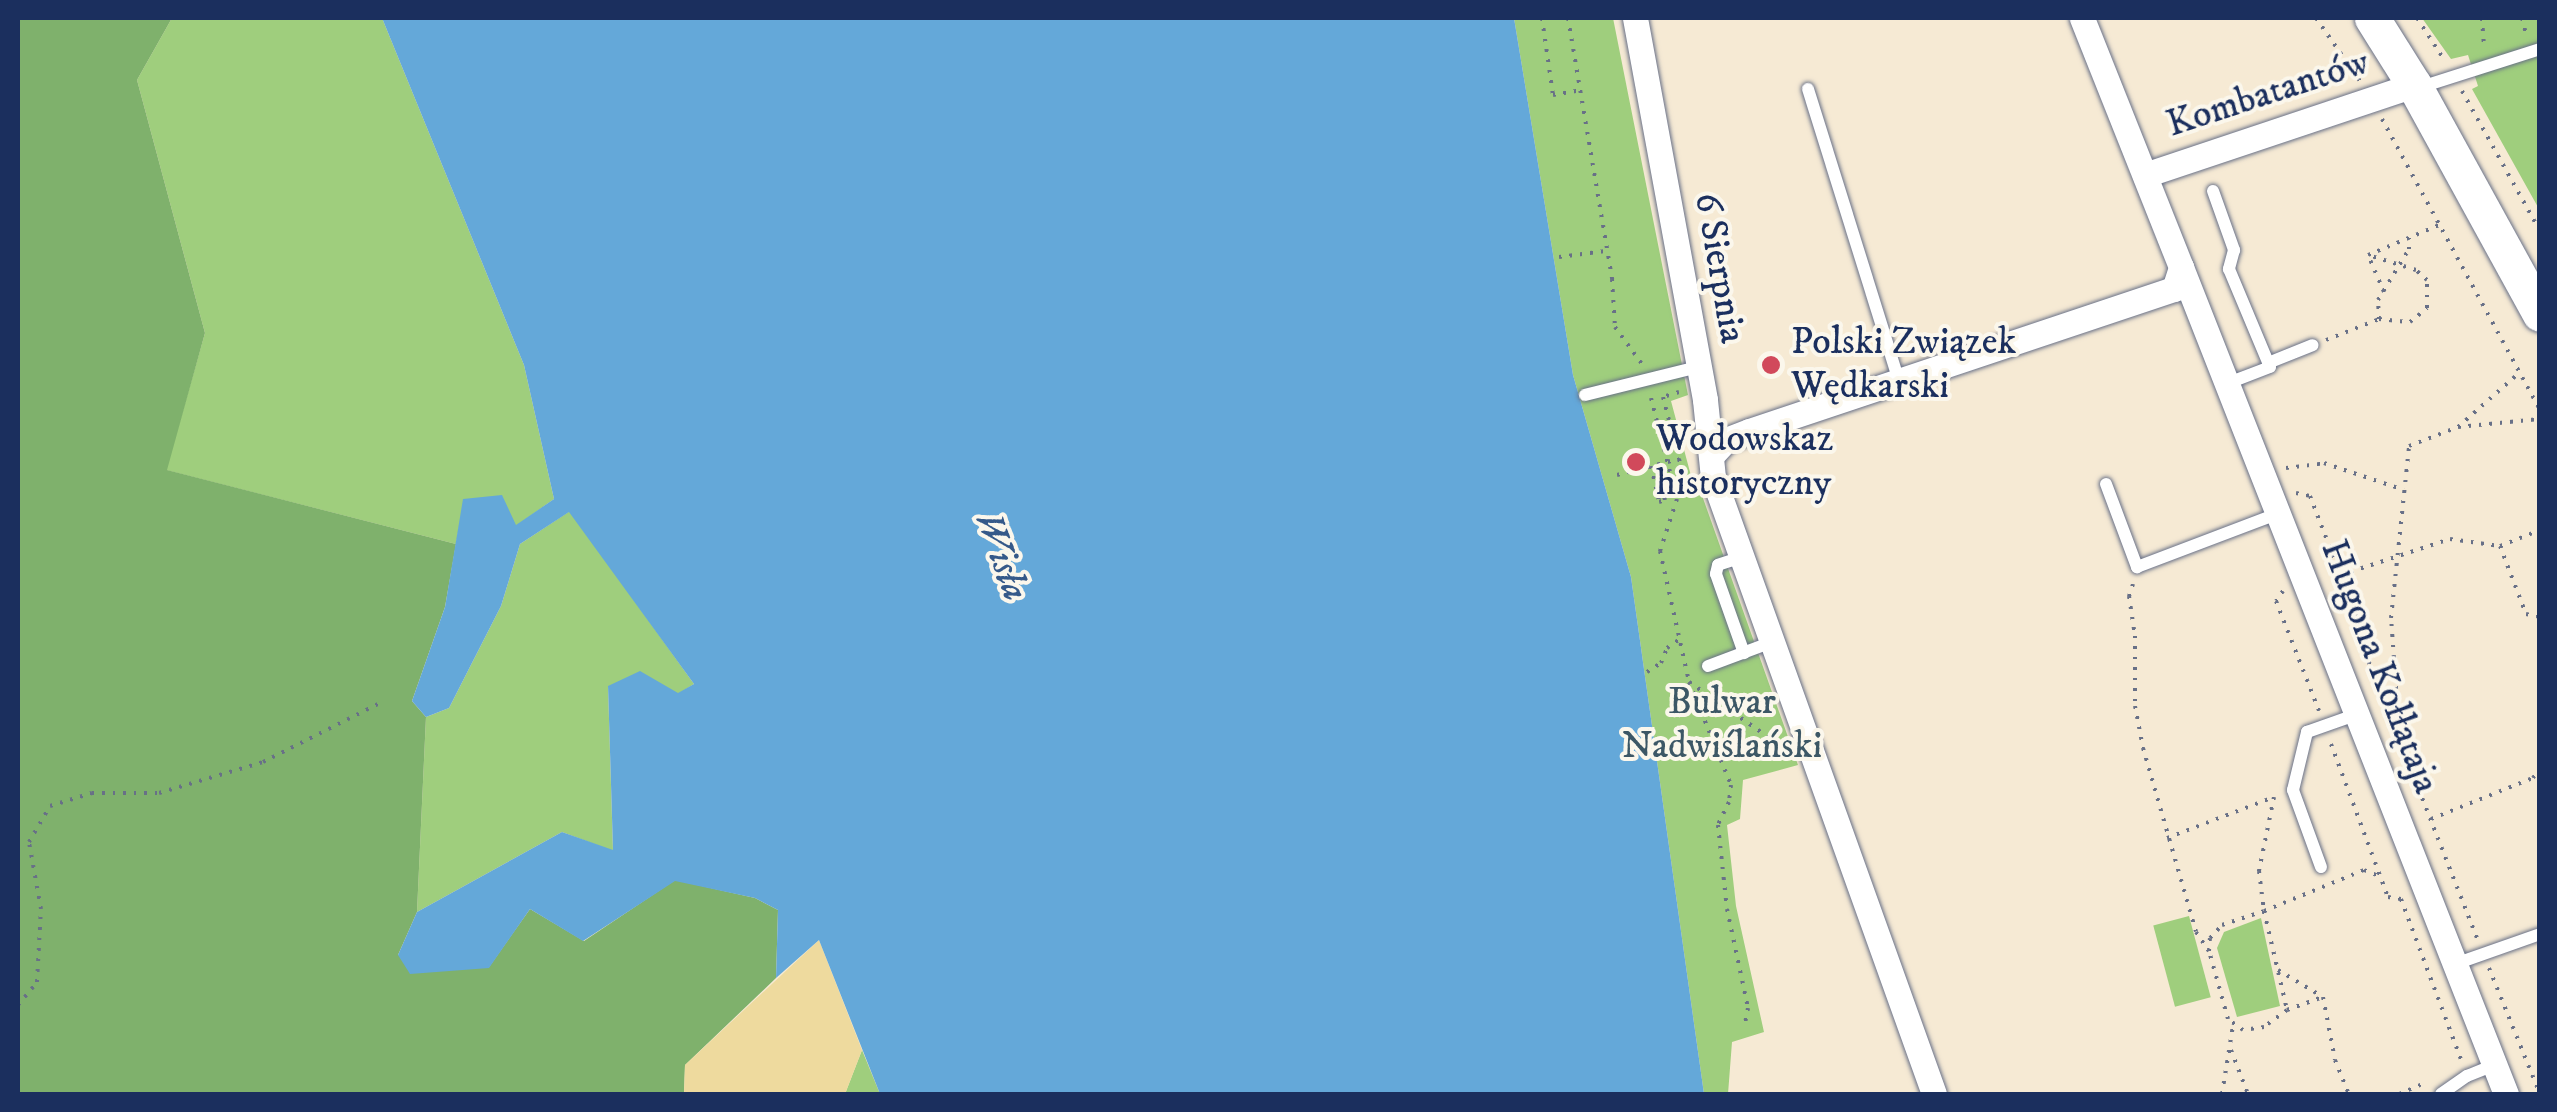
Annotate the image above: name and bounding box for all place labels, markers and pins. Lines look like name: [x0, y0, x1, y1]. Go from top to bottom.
place label: Polski Związek Wędkarski: [1791, 320, 2016, 409]
marker: Polski Związek Wędkarski: [1760, 354, 1782, 376]
place label: Wodowskaz historyczny: [1656, 417, 1833, 506]
marker: Wodowskaz historyczny: [1625, 451, 1647, 473]

